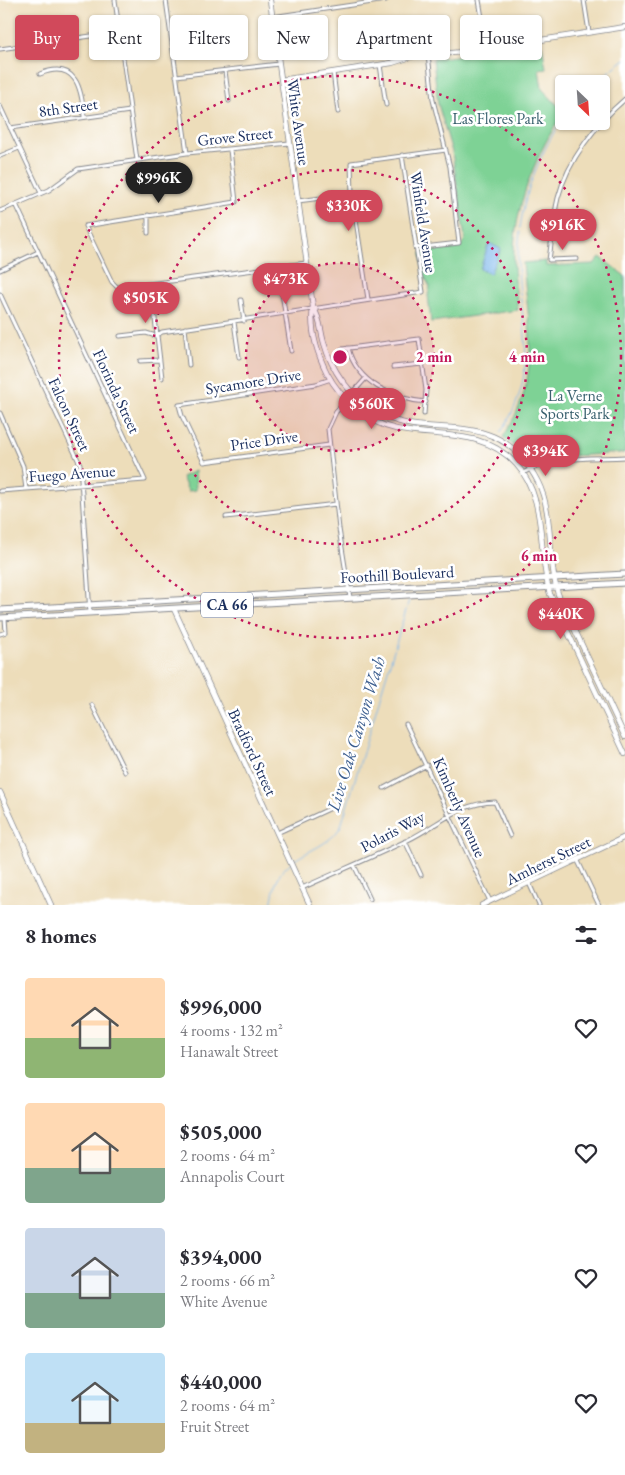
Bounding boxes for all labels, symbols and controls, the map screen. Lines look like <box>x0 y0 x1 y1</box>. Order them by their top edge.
chip: Buy <box>15 15 79 60</box>
chip: Rent <box>89 15 160 60</box>
chip: Filters <box>170 15 248 60</box>
chip: New <box>258 15 328 60</box>
chip: Apartment <box>338 15 450 60</box>
chip: House <box>460 15 542 60</box>
north arrow <box>555 75 610 130</box>
map controls <box>555 75 610 130</box>
street label: White Avenue <box>282 77 315 167</box>
street label: 8th Street <box>37 93 99 122</box>
park label: Las Flores Park <box>452 108 544 129</box>
street label: Grove Street <box>196 122 274 151</box>
pin: $996K <box>124 162 194 204</box>
text: $996K <box>137 167 181 188</box>
street label: Winfield Avenue <box>405 170 442 274</box>
pin: $330K <box>314 190 384 232</box>
text: $330K <box>327 195 371 216</box>
pin: $916K <box>528 208 598 251</box>
text: $916K <box>541 214 585 235</box>
pin: $473K <box>251 262 321 305</box>
text: $473K <box>264 268 308 289</box>
pin: $505K <box>111 282 181 324</box>
text: $505K <box>124 287 168 308</box>
street label: Florinda Street <box>88 346 145 437</box>
text: 2 min <box>416 347 453 366</box>
text: 4 min <box>509 347 546 366</box>
centre of rings <box>331 348 349 366</box>
street label: Sycamore Drive <box>204 364 302 399</box>
street label: Falcon Street <box>43 374 96 454</box>
park label: La Verne Sports Park <box>540 385 610 424</box>
pin: $560K <box>337 388 407 430</box>
text: $560K <box>350 393 394 414</box>
street label: Price Drive <box>229 425 299 456</box>
pin: $394K <box>511 434 581 477</box>
text: $394K <box>524 440 568 461</box>
street label: Fuego Avenue <box>28 460 116 487</box>
text: 6 min <box>521 546 558 565</box>
street label: Foothill Boulevard <box>340 561 455 588</box>
road number: CA 66 <box>201 592 253 618</box>
pin: $440K <box>526 598 596 640</box>
text: $440K <box>539 603 583 624</box>
water label: Live Oak Canyon Wash <box>321 653 391 815</box>
street label: Bradford Street <box>223 705 282 799</box>
street label: Kimberly Avenue <box>428 754 491 860</box>
street label: Polaris Way <box>356 805 429 857</box>
street label: Amherst Street <box>501 831 594 890</box>
icon: filters <box>572 921 600 949</box>
text: 8 homes <box>25 922 97 949</box>
text: $996,000 <box>180 993 262 1020</box>
icon: home <box>65 998 125 1058</box>
icon: heart <box>572 1014 600 1042</box>
text: 4 rooms · 132 m² <box>180 1020 283 1041</box>
text: Hanawalt Street <box>180 1041 278 1062</box>
text: $505,000 <box>180 1118 262 1145</box>
icon: home <box>65 1123 125 1183</box>
icon: heart <box>572 1139 600 1167</box>
text: 2 rooms · 64 m² <box>180 1145 275 1166</box>
text: Annapolis Court <box>180 1166 285 1187</box>
text: $394,000 <box>180 1243 262 1270</box>
icon: home <box>65 1248 125 1308</box>
icon: heart <box>572 1264 600 1292</box>
text: 2 rooms · 66 m² <box>180 1270 275 1291</box>
text: White Avenue <box>180 1291 267 1312</box>
text: $440,000 <box>180 1368 262 1395</box>
icon: home <box>65 1373 125 1433</box>
icon: heart <box>572 1389 600 1417</box>
text: 2 rooms · 64 m² <box>180 1395 275 1416</box>
text: Fruit Street <box>180 1416 249 1437</box>

